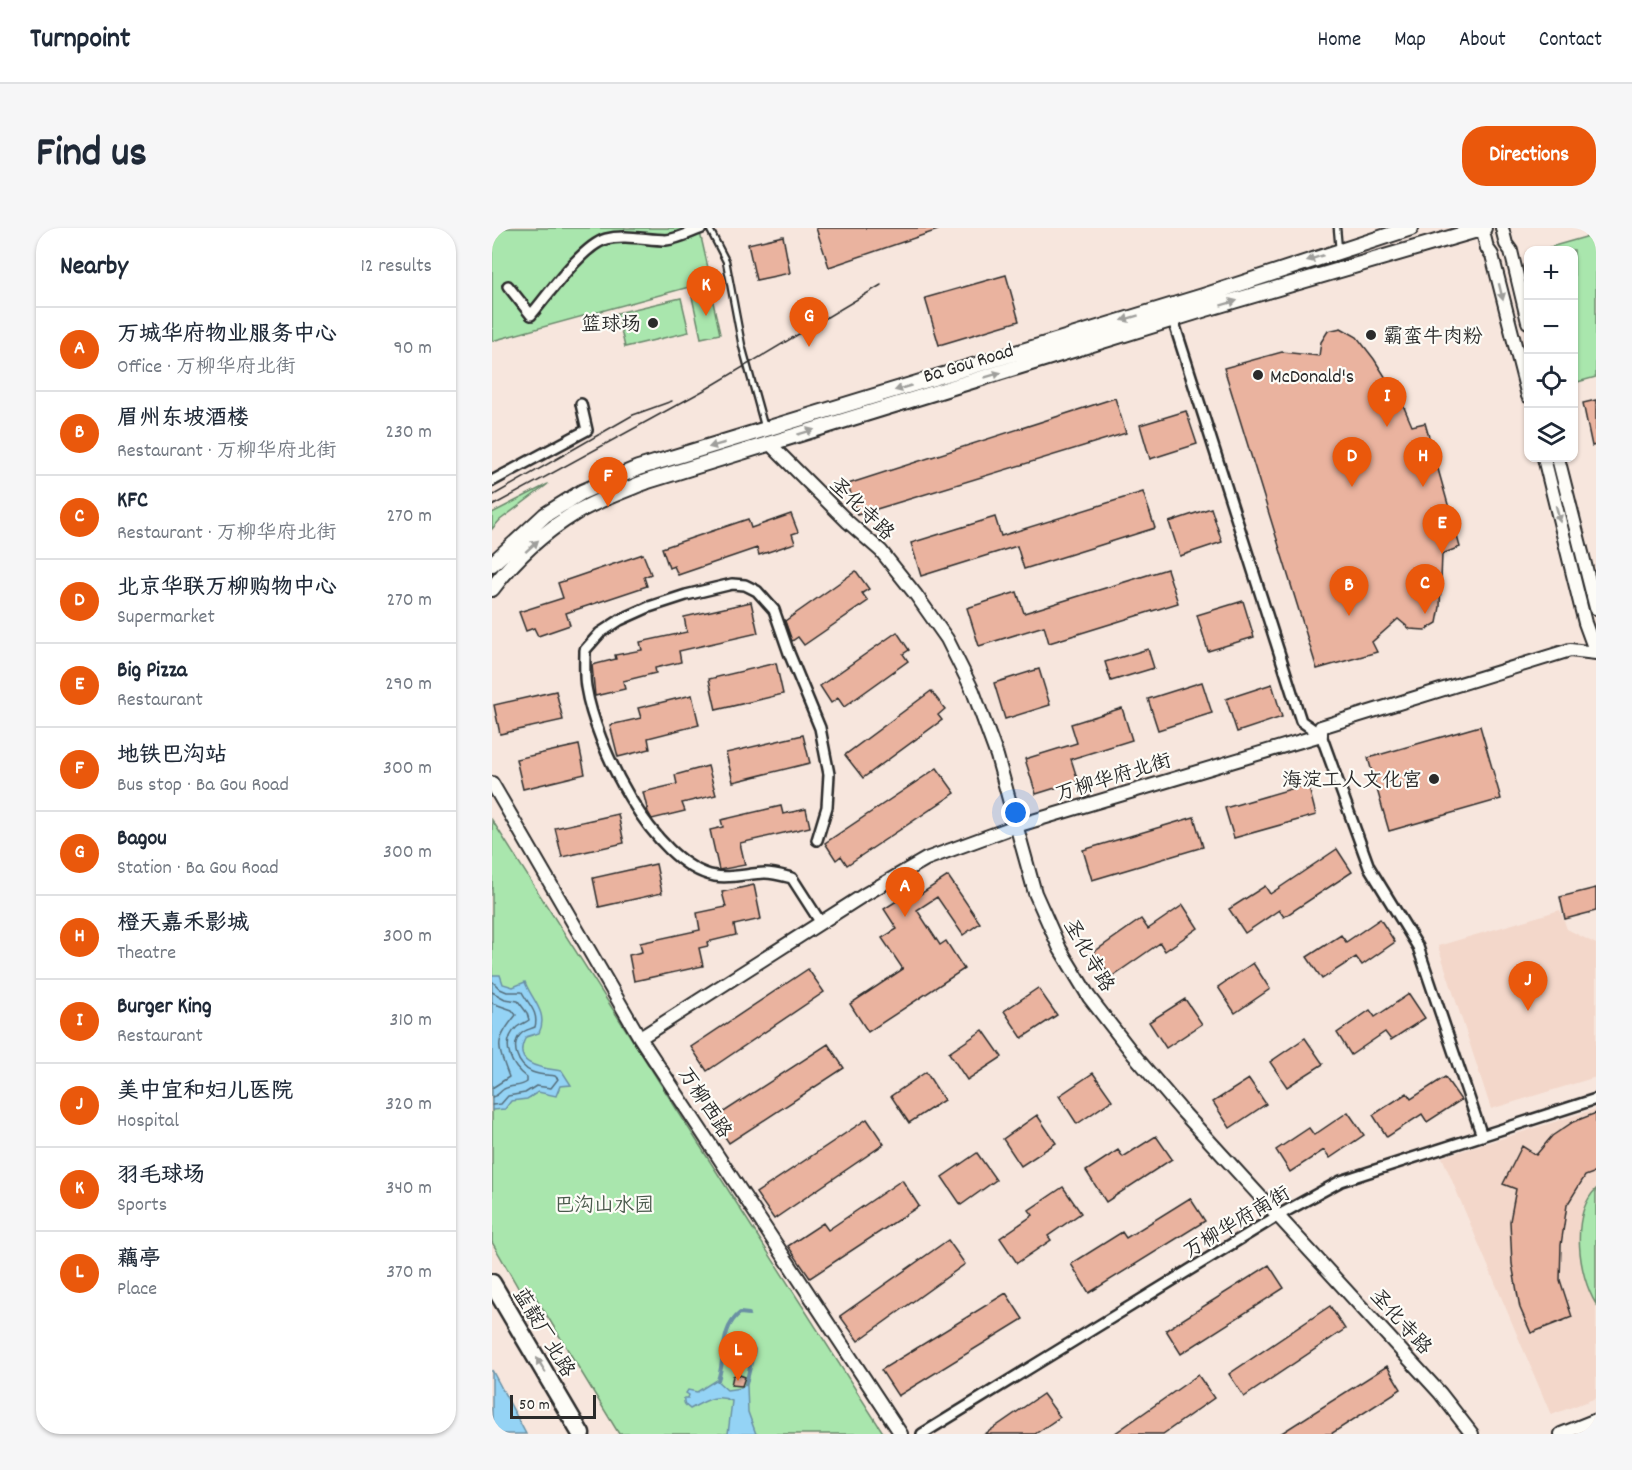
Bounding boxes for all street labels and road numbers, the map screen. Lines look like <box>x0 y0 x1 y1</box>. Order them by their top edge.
street label: Ba Gou Road <box>920 338 1017 392</box>
street label: 圣化寺路 <box>822 472 900 549</box>
street label: 万柳华府北街 <box>1052 748 1175 810</box>
street label: 圣化寺路 <box>1055 915 1120 999</box>
street label: 万柳西路 <box>670 1062 738 1146</box>
street label: 万柳华府南街 <box>1179 1181 1296 1266</box>
street label: 蓝靛厂北路 <box>505 1283 581 1384</box>
street label: 圣化寺路 <box>1363 1284 1438 1363</box>

